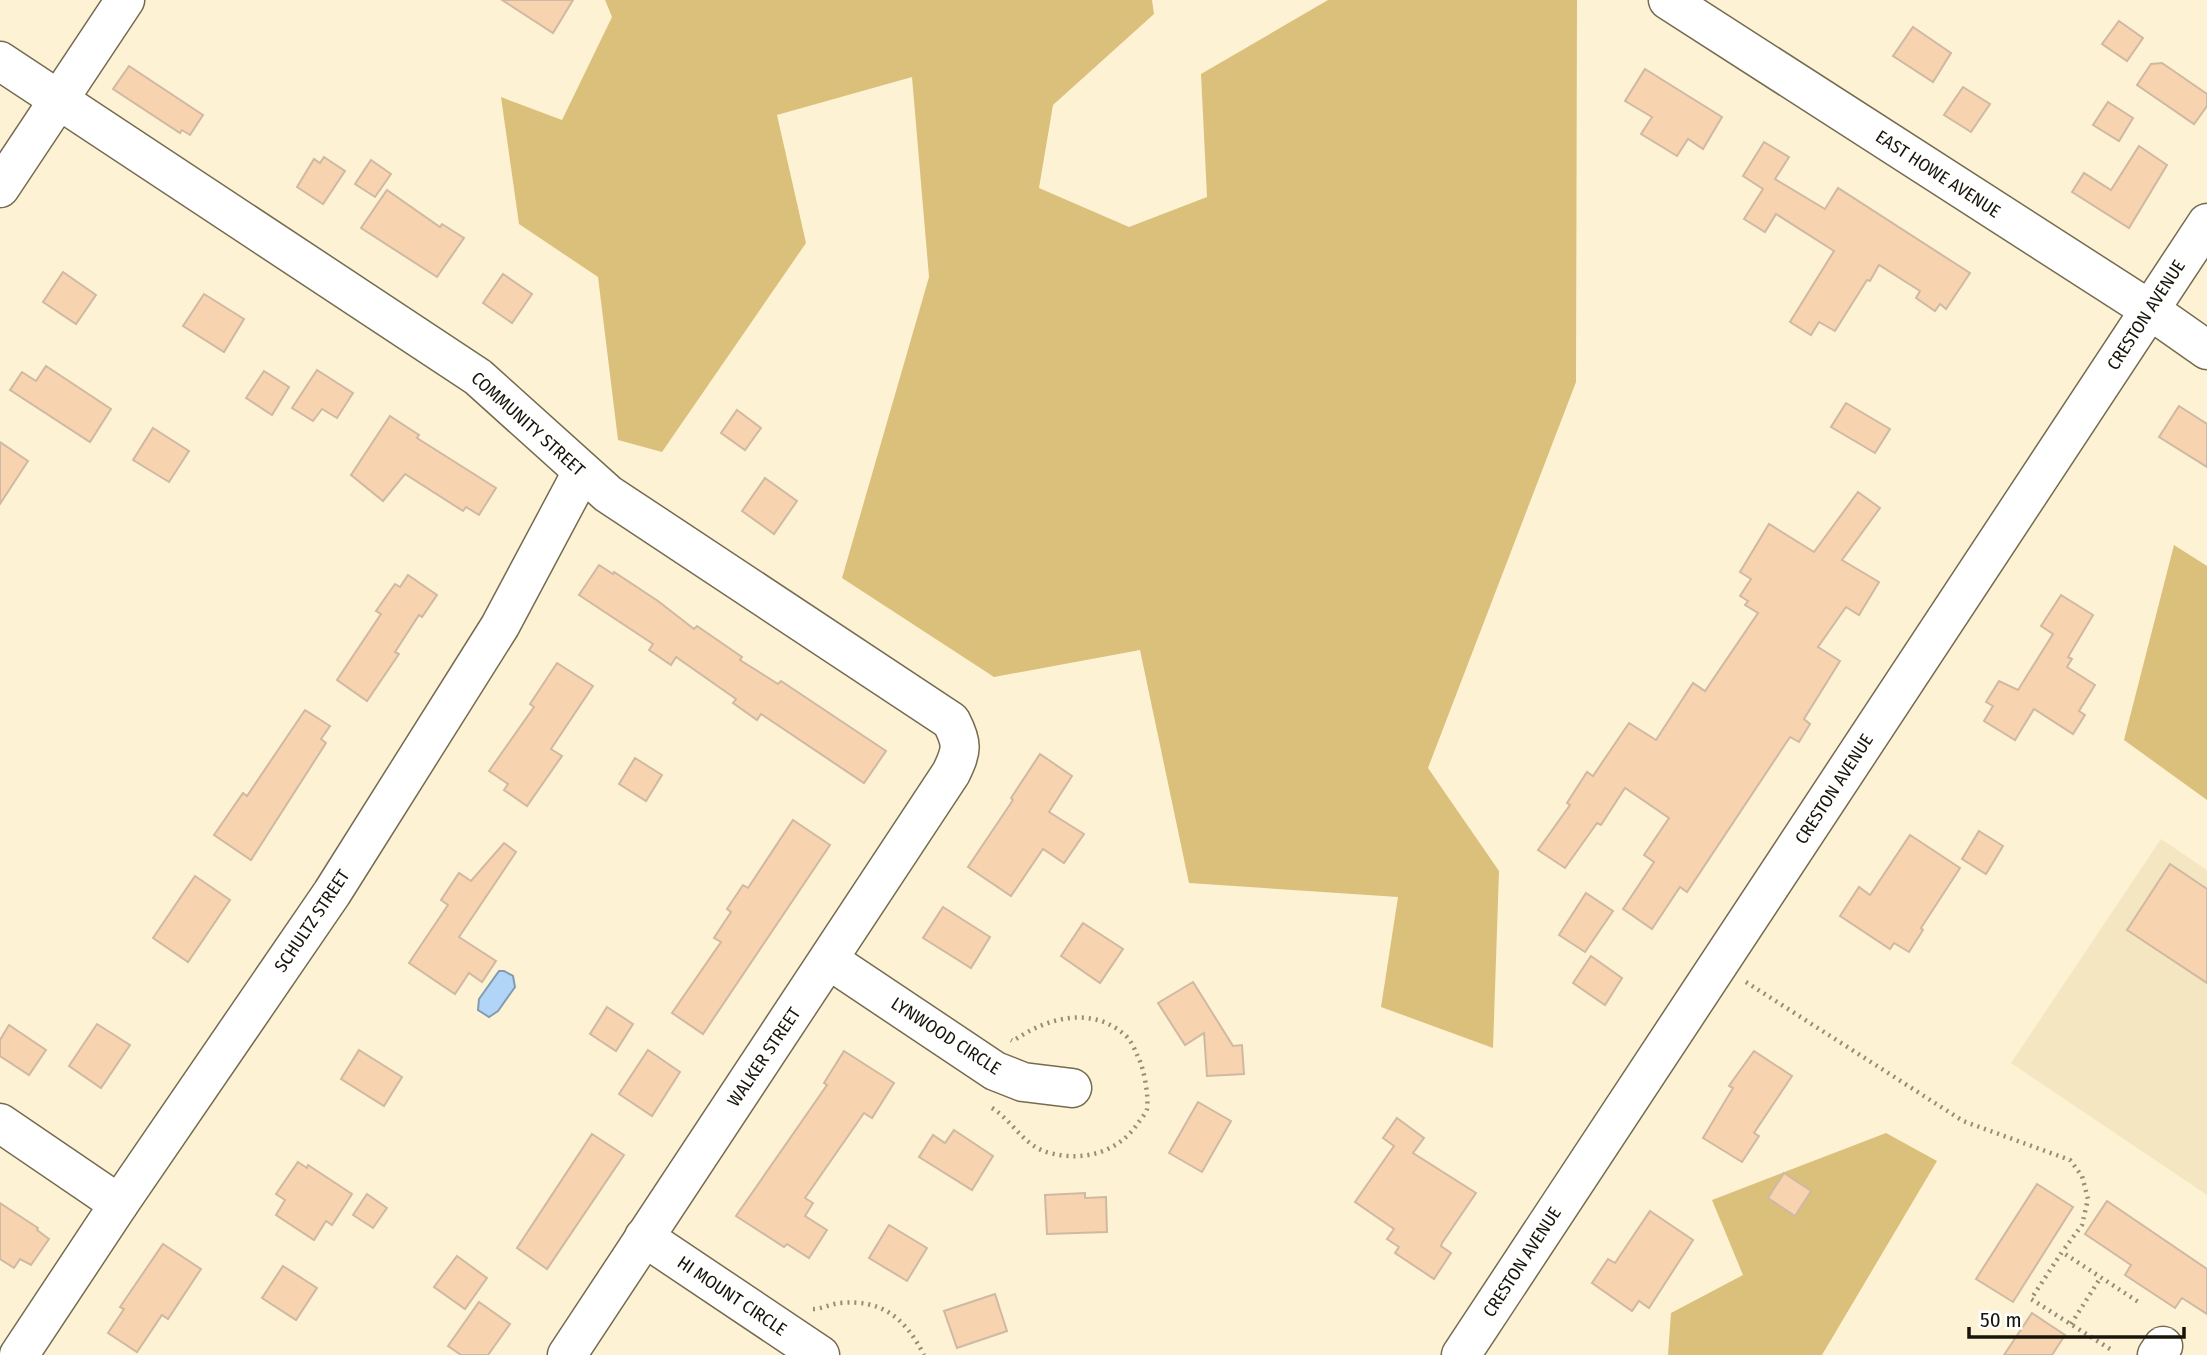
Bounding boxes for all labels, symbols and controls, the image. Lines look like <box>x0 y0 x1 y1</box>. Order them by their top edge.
street label: EAST HOWE AVENUE <box>1872 126 2004 222</box>
street label: CRESTON AVENUE <box>2102 256 2190 374</box>
street label: COMMUNITY STREET <box>467 367 590 481</box>
street label: CRESTON AVENUE <box>1790 730 1878 848</box>
street label: SCHULTZ STREET <box>270 865 355 976</box>
street label: LYNWOOD CIRCLE <box>887 992 1005 1080</box>
street label: WALKER STREET <box>723 1003 806 1111</box>
street label: CRESTON AVENUE <box>1478 1203 1566 1321</box>
street label: HI MOUNT CIRCLE <box>673 1251 791 1341</box>
scale bar <box>1969 1296 2184 1340</box>
text: 50 m <box>1980 1307 2022 1333</box>

